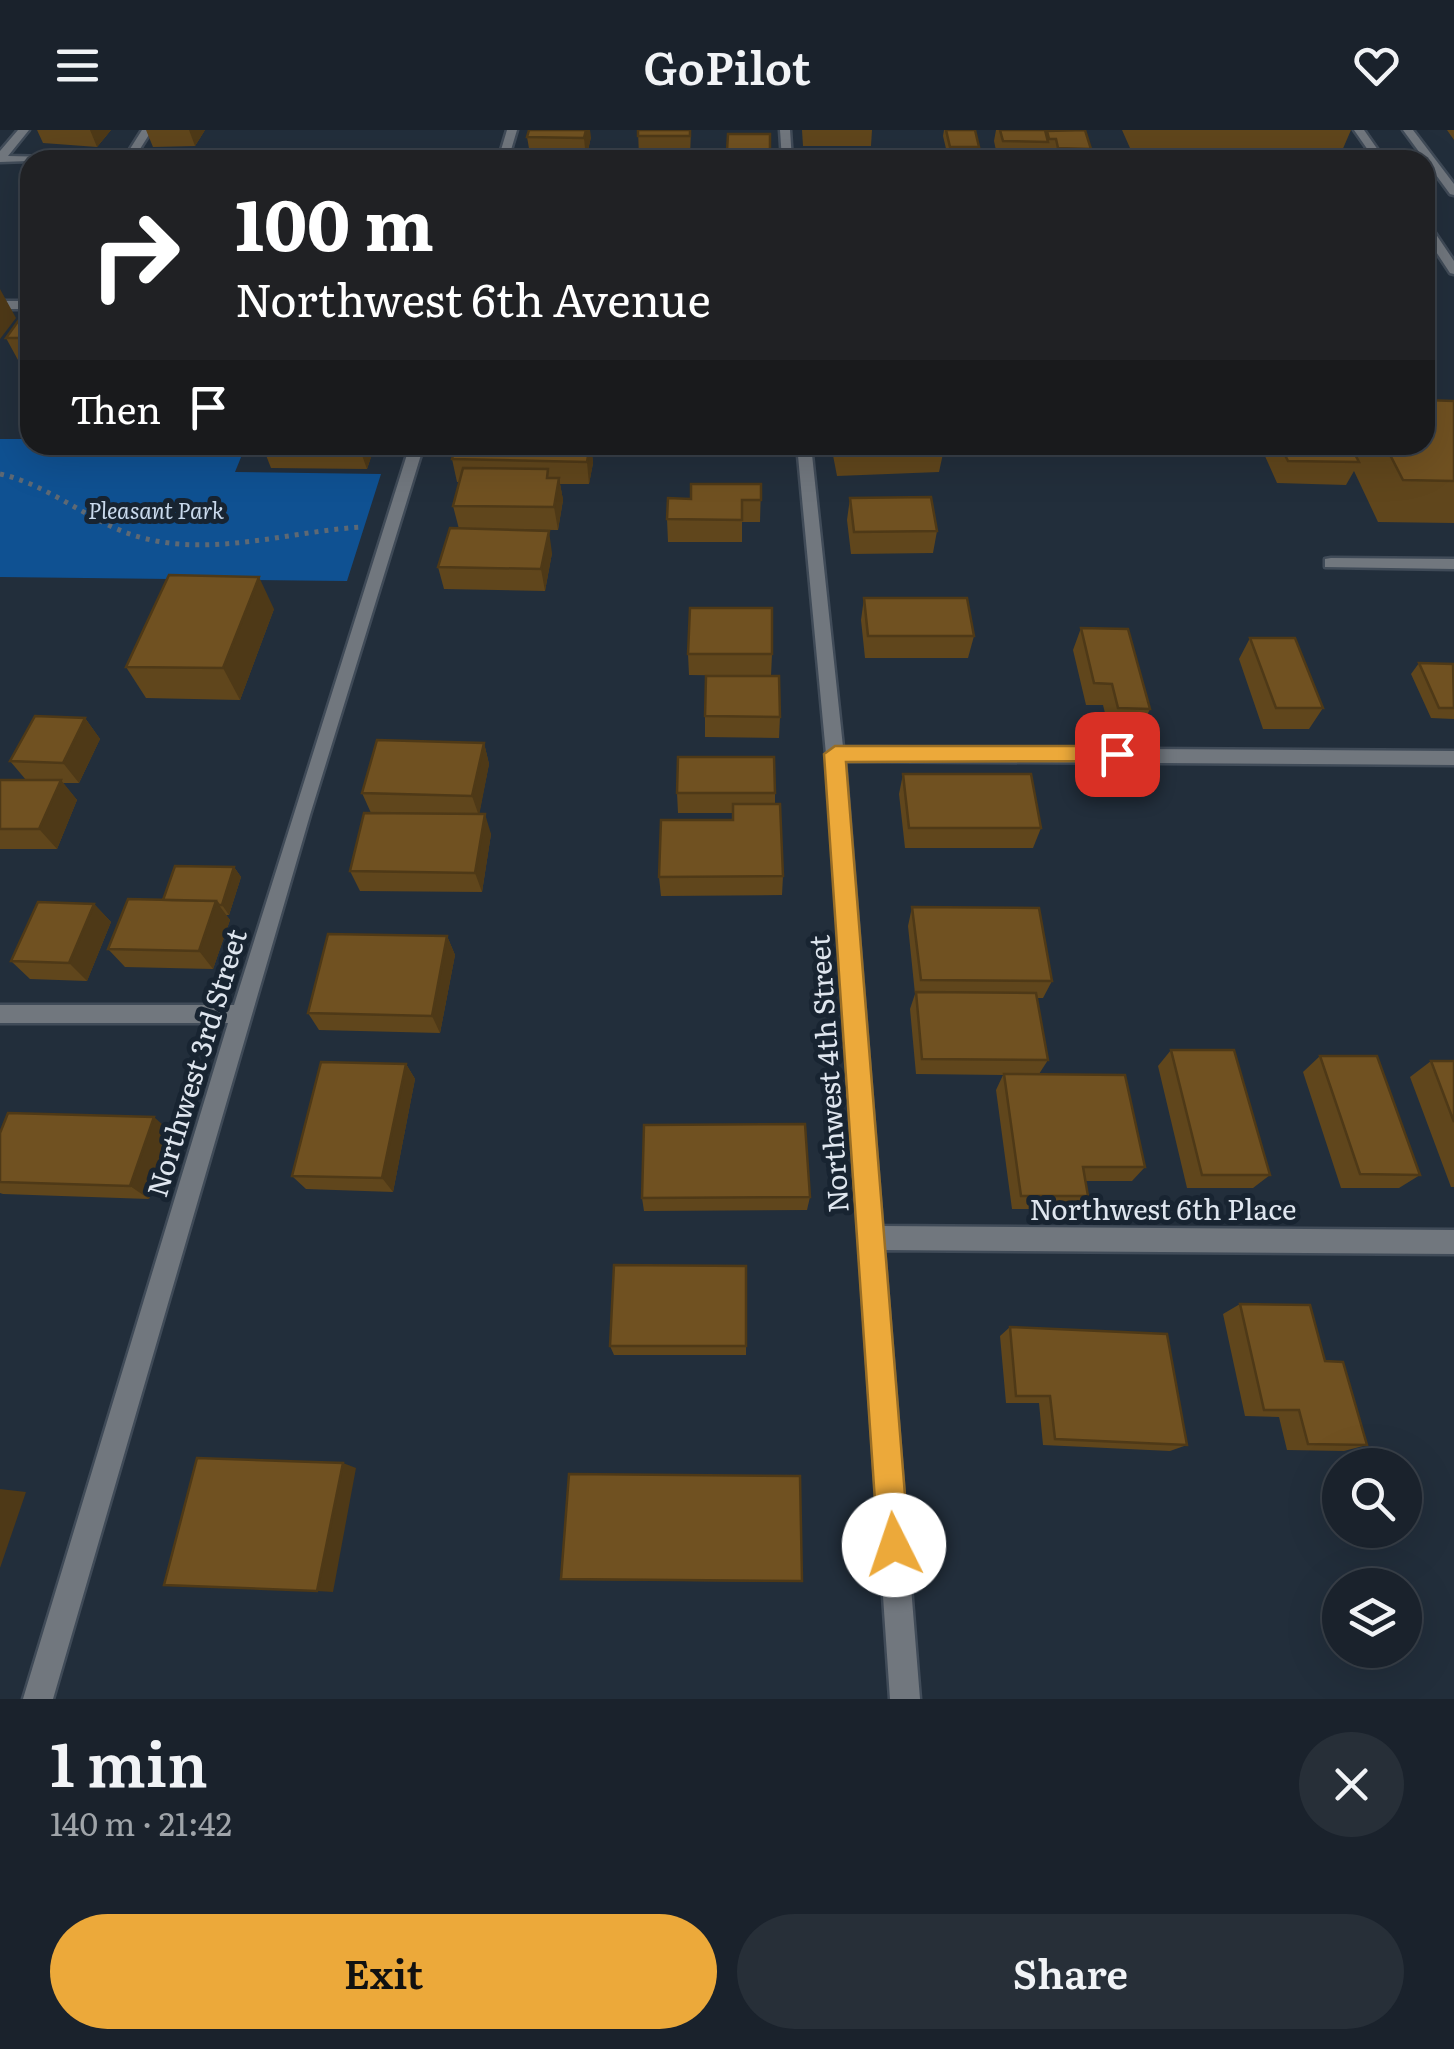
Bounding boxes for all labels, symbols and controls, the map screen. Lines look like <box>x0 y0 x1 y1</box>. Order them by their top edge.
text: GoPilot <box>643 32 811 99</box>
icon: menu <box>50 38 105 93</box>
icon: heart <box>1349 38 1404 93</box>
text: 100 m <box>235 169 434 273</box>
icon: right <box>70 190 200 320</box>
text: Northwest 6th Avenue <box>235 264 711 331</box>
text: Then <box>70 379 161 436</box>
icon: arrive <box>181 380 236 435</box>
park label: Pleasant Park <box>88 493 224 526</box>
pin <box>1075 712 1160 797</box>
icon: arrive <box>1090 727 1145 782</box>
street label: Northwest 3rd Street <box>134 923 256 1202</box>
street label: Northwest 4th Street <box>796 933 858 1214</box>
street label: Northwest 6th Place <box>1029 1187 1297 1229</box>
map controls <box>1322 1448 1422 1668</box>
button: search <box>1322 1448 1422 1548</box>
position arrow <box>842 1493 946 1597</box>
button: layers <box>1322 1568 1422 1668</box>
text: 1 min <box>50 1716 208 1805</box>
button: close <box>1299 1732 1404 1837</box>
text: 140 m · 21:42 <box>50 1798 232 1846</box>
button: Exit <box>50 1914 717 2029</box>
button: Share <box>737 1914 1404 2029</box>

